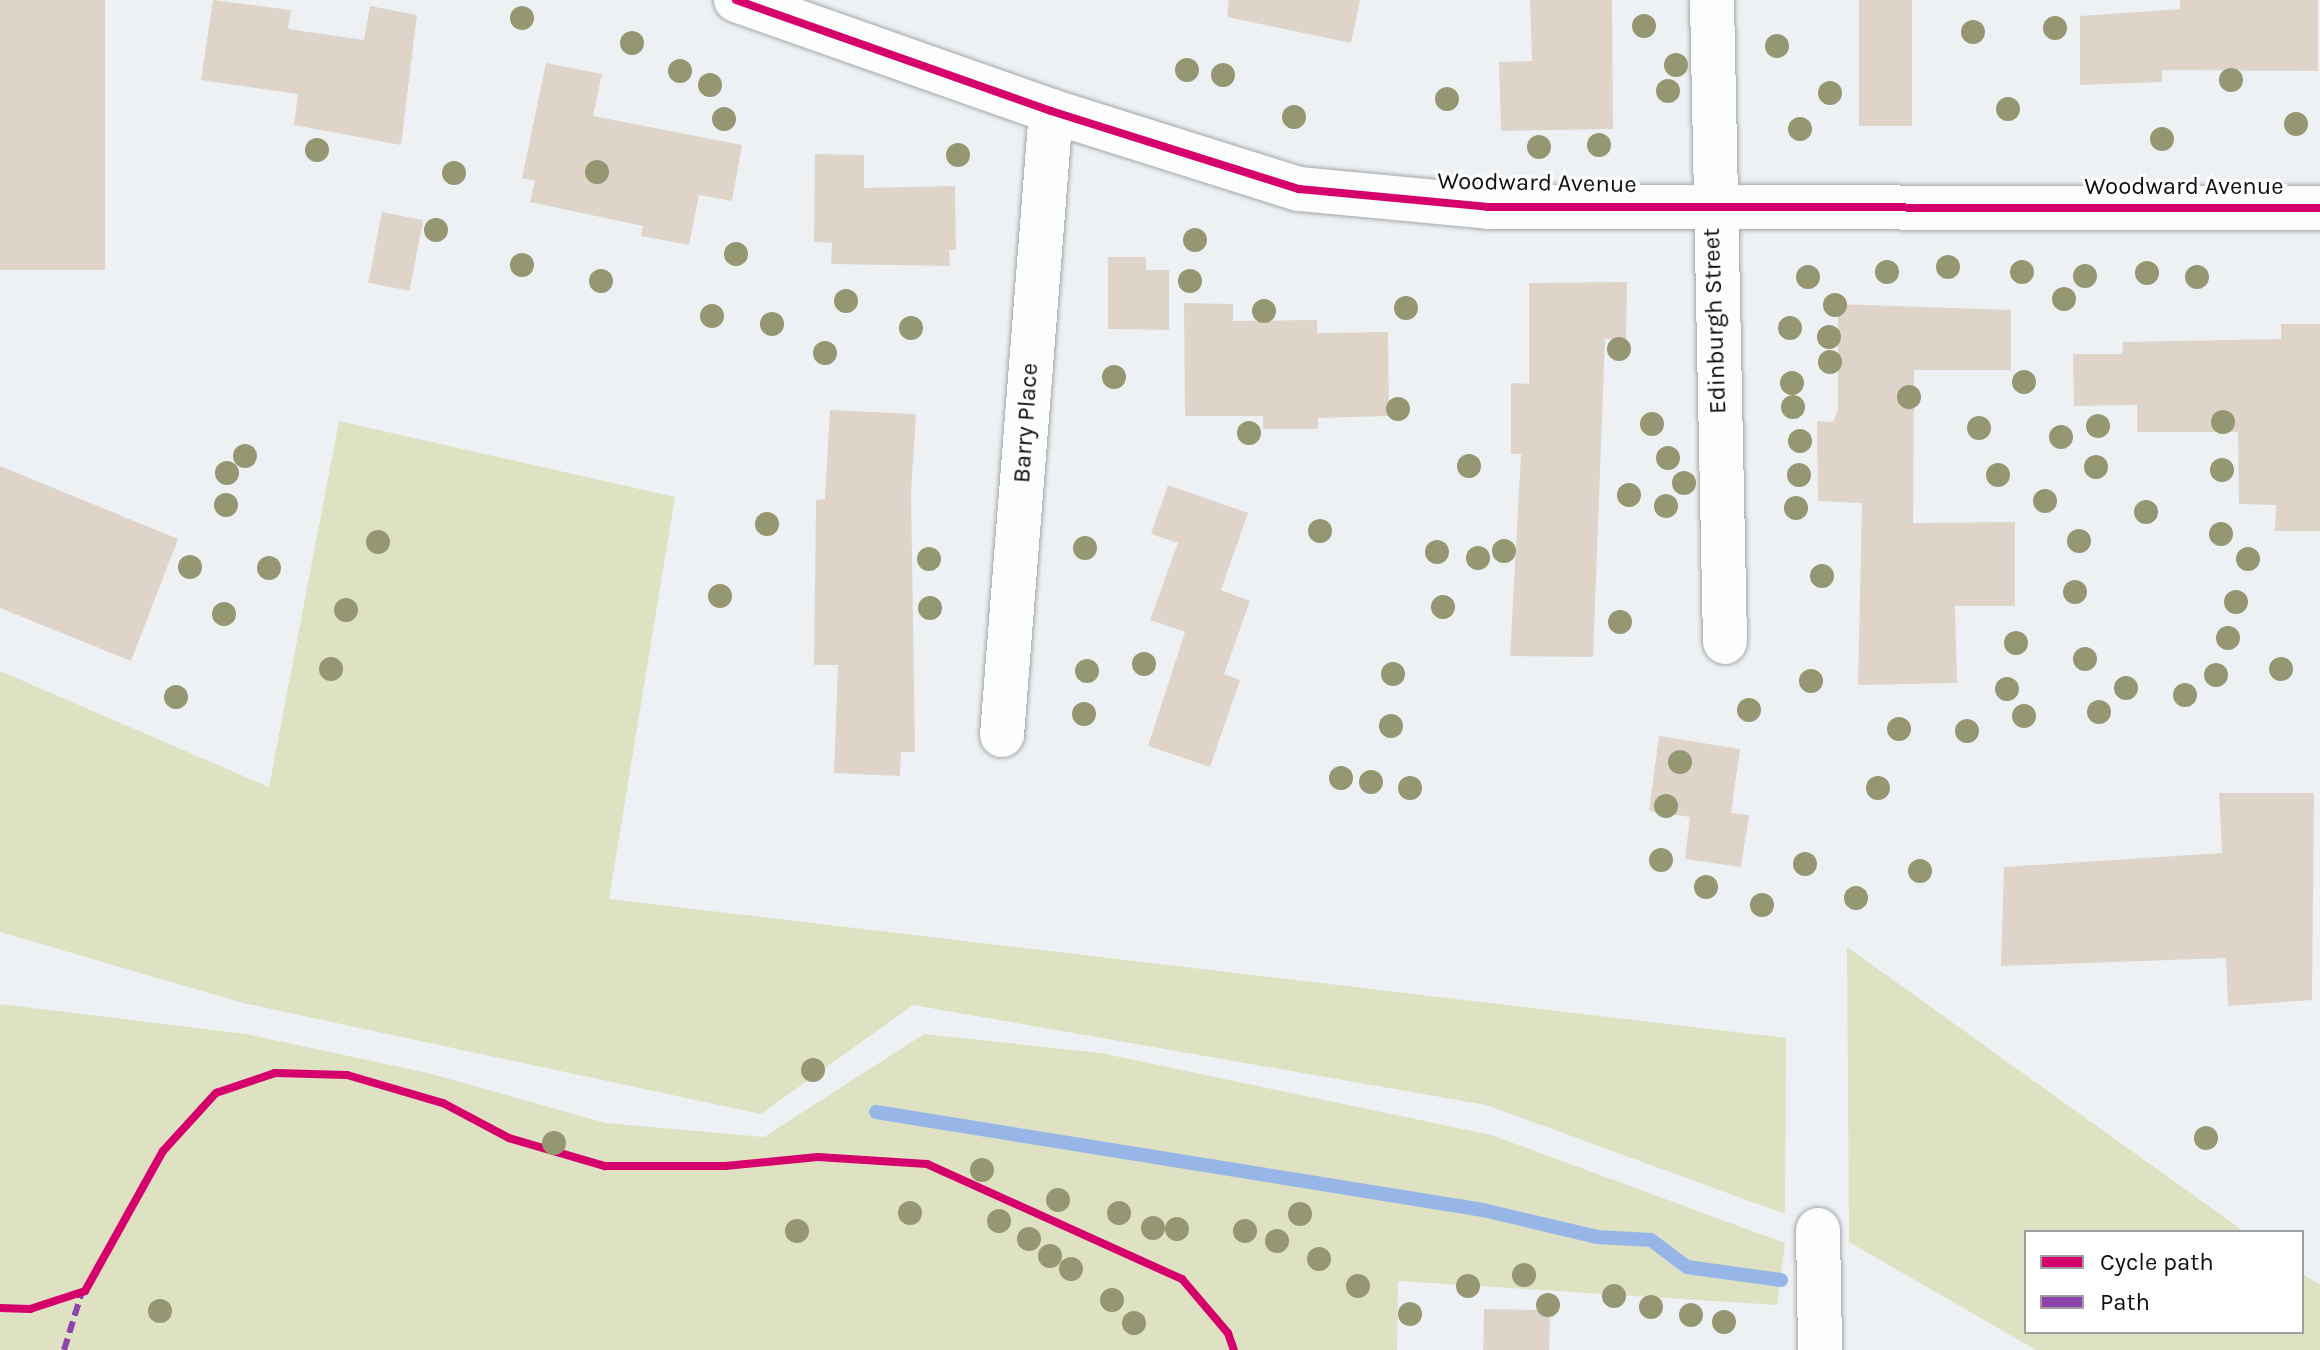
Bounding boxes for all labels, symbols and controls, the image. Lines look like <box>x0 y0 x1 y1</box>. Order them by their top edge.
street label: Woodward Avenue <box>1437 167 1637 199</box>
street label: Woodward Avenue <box>2084 173 2284 201</box>
street label: Edinburgh Street <box>1697 228 1733 414</box>
street label: Barry Place <box>1007 362 1045 484</box>
legend <box>2024 1230 2304 1334</box>
text: Cycle path <box>2100 1248 2214 1276</box>
text: Path <box>2100 1288 2150 1316</box>

